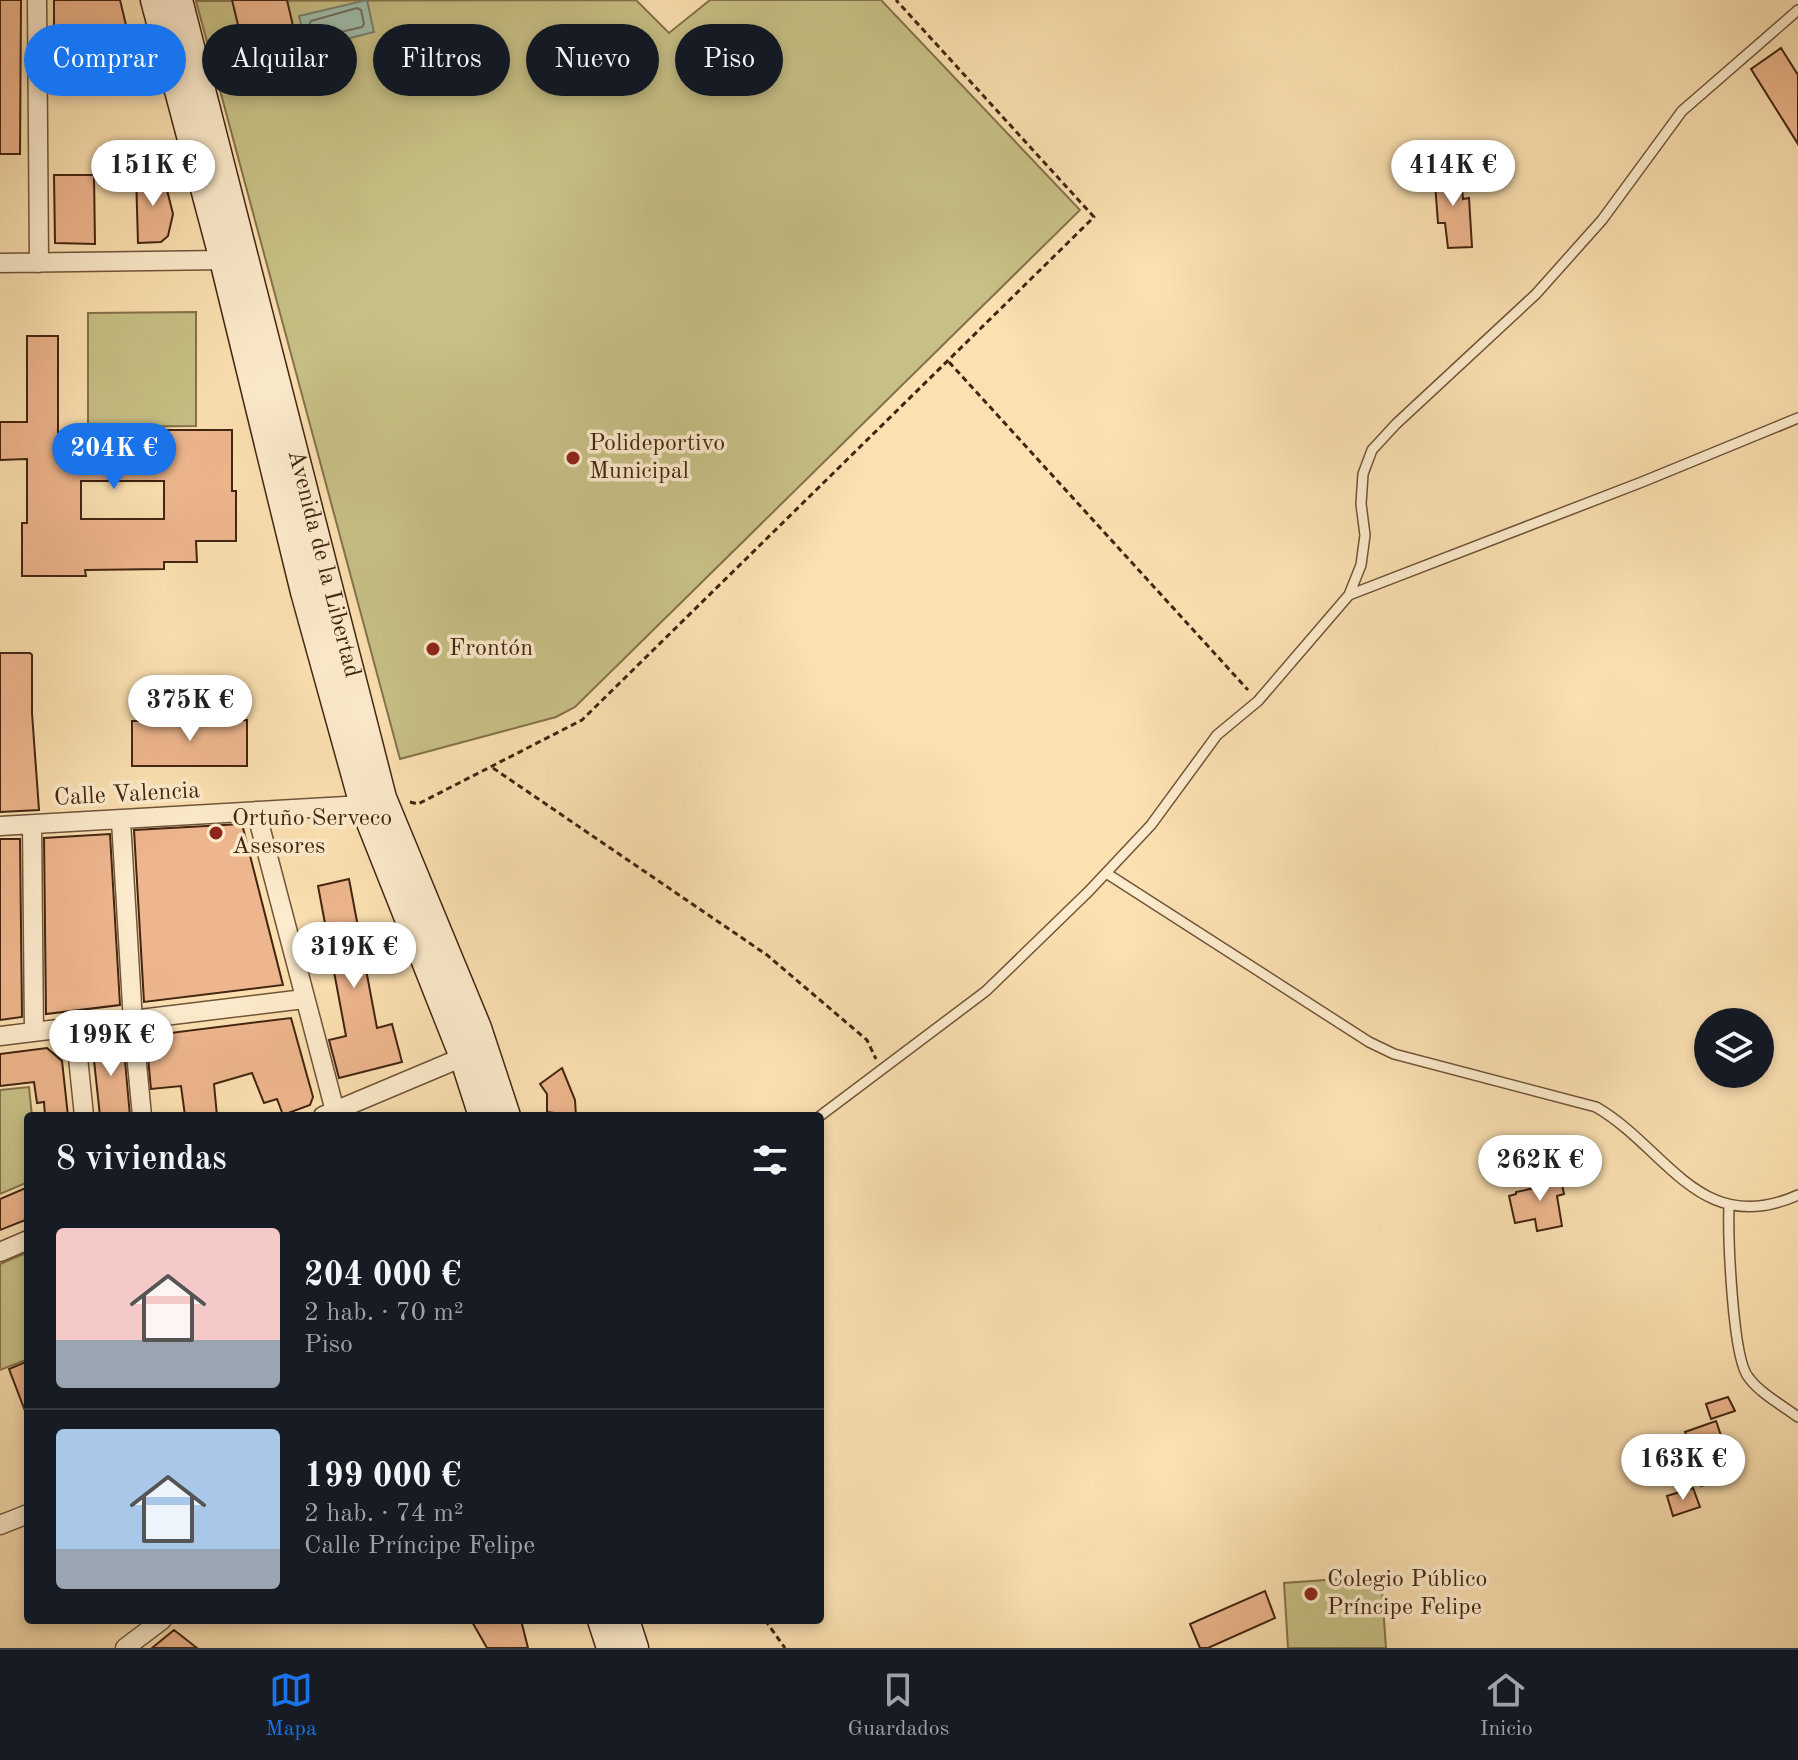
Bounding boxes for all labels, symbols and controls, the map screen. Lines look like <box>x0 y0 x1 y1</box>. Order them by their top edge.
chip: Comprar <box>24 24 186 96</box>
chip: Alquilar <box>202 24 357 96</box>
chip: Filtros <box>373 24 510 96</box>
chip: Nuevo <box>526 24 659 96</box>
chip: Piso <box>675 24 783 96</box>
pin: 151K € <box>88 140 218 208</box>
pin: 414K € <box>1388 140 1518 208</box>
text: 151K € <box>109 153 197 179</box>
text: 414K € <box>1409 153 1497 179</box>
pin: 204K € <box>49 423 179 491</box>
place label: Polideportivo Municipal <box>589 432 725 484</box>
text: 204K € <box>70 436 158 462</box>
street label: Avenida de la Libertad <box>283 448 364 680</box>
marker: Polideportivo Municipal <box>564 449 582 467</box>
place label: Frontón <box>449 637 533 661</box>
marker: Frontón <box>424 640 442 658</box>
pin: 375K € <box>125 675 255 743</box>
text: 375K € <box>146 688 234 714</box>
street label: Calle Valencia <box>53 779 201 811</box>
place label: Ortuño Serveco Asesores <box>232 807 392 859</box>
marker: Ortuño Serveco Asesores <box>207 824 225 842</box>
pin: 319K € <box>289 922 419 990</box>
text: 319K € <box>310 935 398 961</box>
map controls <box>1694 1008 1774 1088</box>
button: layers <box>1694 1008 1774 1088</box>
pin: 199K € <box>46 1010 176 1078</box>
text: 199K € <box>67 1023 155 1049</box>
pin: 262K € <box>1475 1135 1605 1203</box>
icon: filters <box>748 1138 792 1182</box>
text: 8 viviendas <box>56 1143 227 1177</box>
text: 262K € <box>1496 1148 1584 1174</box>
text: 204 000 € <box>304 1259 461 1293</box>
icon: home <box>120 1260 216 1356</box>
text: 2 hab. · 70 m² <box>304 1300 464 1326</box>
text: Piso <box>304 1332 353 1358</box>
pin: 163K € <box>1618 1434 1748 1502</box>
text: 163K € <box>1639 1447 1727 1473</box>
text: 199 000 € <box>304 1460 461 1494</box>
icon: home <box>120 1461 216 1557</box>
text: 2 hab. · 74 m² <box>304 1501 464 1527</box>
text: Calle Príncipe Felipe <box>304 1533 535 1559</box>
place label: Colegio Público Príncipe Felipe <box>1327 1568 1487 1620</box>
marker: Colegio Público Príncipe Felipe <box>1302 1585 1320 1603</box>
tab: Mapa <box>265 1668 317 1743</box>
tab: Guardados <box>847 1668 949 1743</box>
tab: Inicio <box>1480 1668 1533 1743</box>

